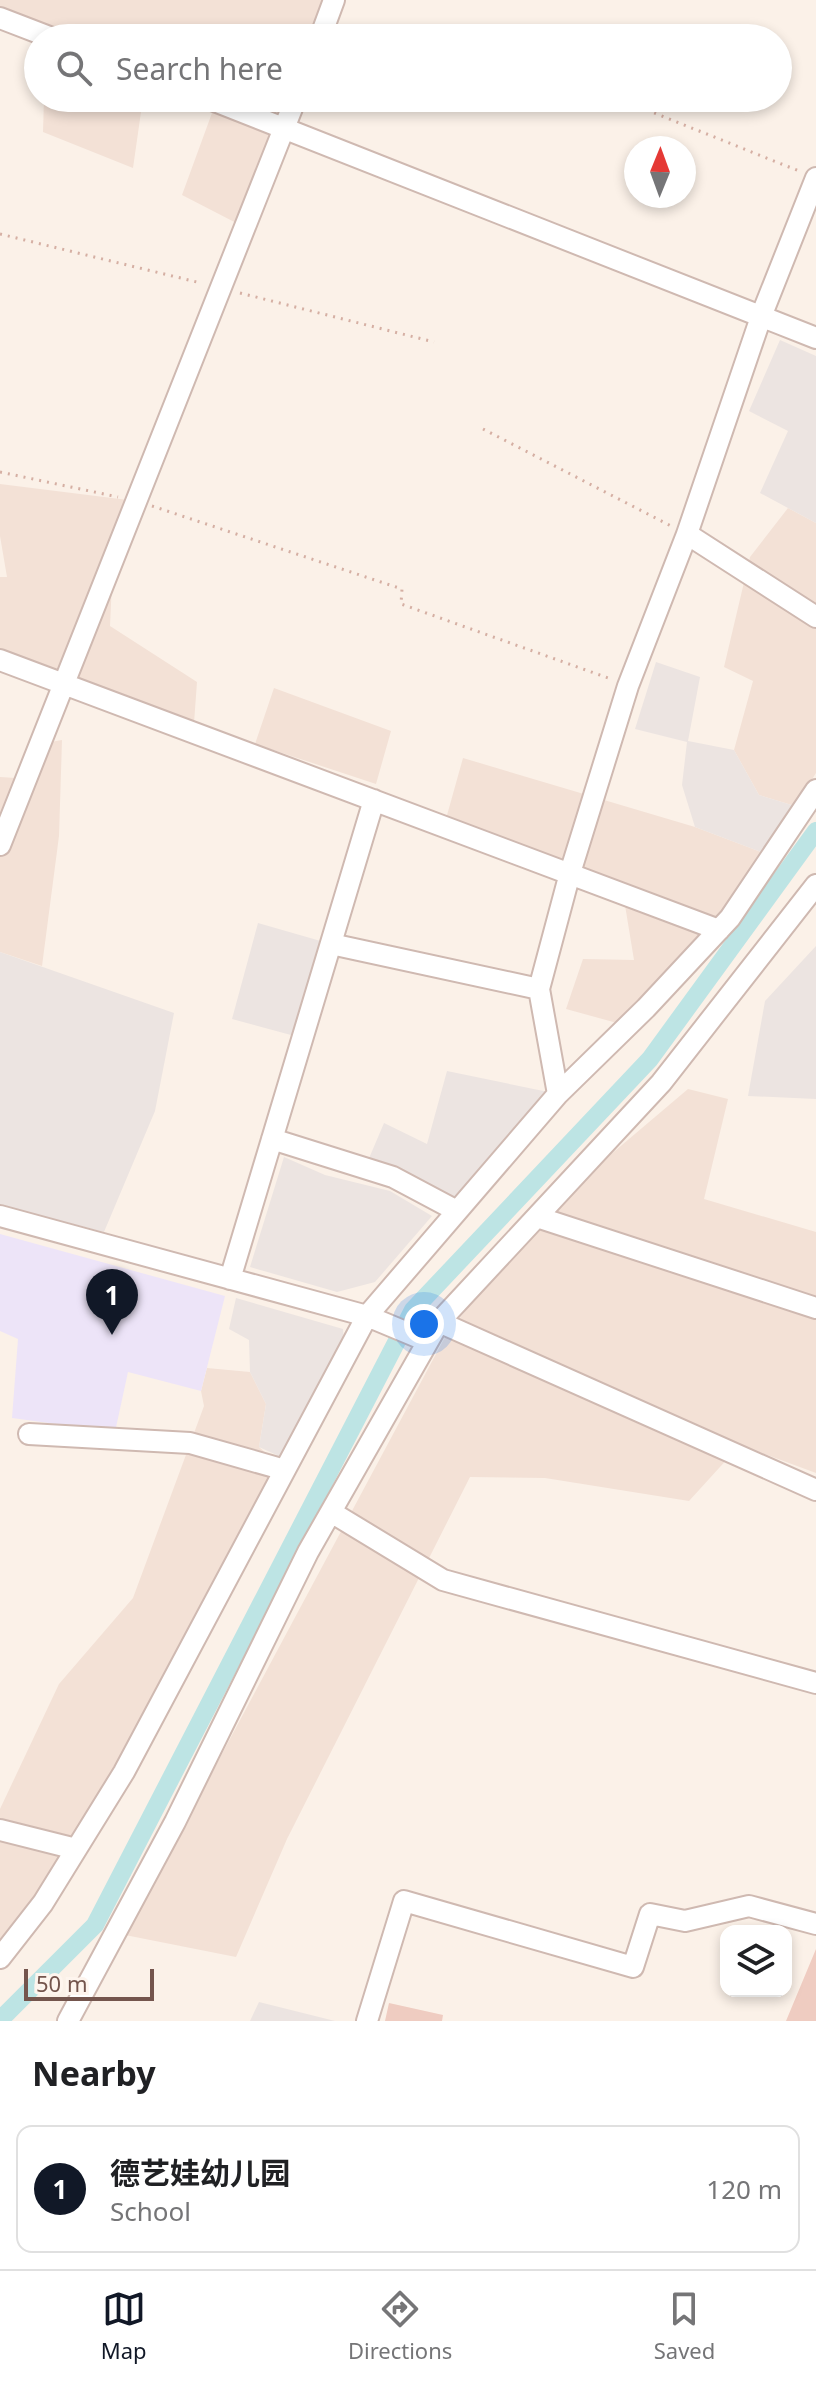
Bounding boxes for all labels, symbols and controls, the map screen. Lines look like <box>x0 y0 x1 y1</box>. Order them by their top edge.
search box <box>24 24 792 112</box>
icon: search <box>52 46 96 90</box>
text: Search here <box>116 48 283 89</box>
north arrow <box>624 136 696 208</box>
pin: 1 <box>86 1269 138 1335</box>
your location <box>404 1304 444 1344</box>
map controls <box>720 1925 792 1997</box>
button: layers <box>720 1925 792 1997</box>
scale bar <box>24 1965 154 2001</box>
text: 50 m <box>36 1968 87 1998</box>
text: Nearby <box>32 2050 156 2096</box>
text: 德艺娃幼儿园 <box>110 2152 290 2193</box>
text: 1 <box>53 2171 67 2207</box>
text: 120 m <box>706 2171 782 2207</box>
text: School <box>110 2193 191 2229</box>
tab: Map <box>101 2287 147 2365</box>
tab: Directions <box>348 2287 452 2365</box>
tab: Saved <box>654 2287 715 2365</box>

